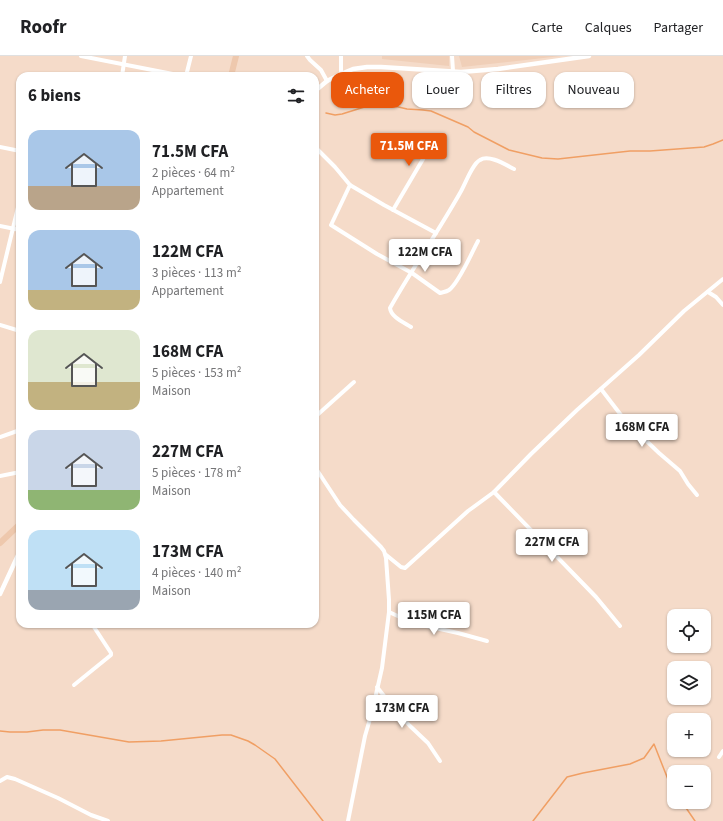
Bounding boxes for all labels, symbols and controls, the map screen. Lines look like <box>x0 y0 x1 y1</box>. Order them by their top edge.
text: Roofr <box>20 14 67 41</box>
text: Carte <box>531 18 563 38</box>
text: Calques <box>585 18 632 38</box>
text: Partager <box>654 18 703 38</box>
chip: Acheter <box>331 72 404 108</box>
chip: Louer <box>412 72 473 108</box>
chip: Filtres <box>481 72 546 108</box>
chip: Nouveau <box>554 72 634 108</box>
text: 6 biens <box>28 84 81 108</box>
icon: filters <box>285 85 307 107</box>
pin: 71.5M CFA <box>363 133 455 167</box>
text: 71.5M CFA <box>380 137 438 155</box>
text: 71.5M CFA <box>152 140 228 164</box>
icon: home <box>60 146 108 194</box>
text: 2 pièces · 64 m² <box>152 164 235 182</box>
text: Appartement <box>152 182 224 200</box>
pin: 122M CFA <box>384 239 466 273</box>
text: 122M CFA <box>152 240 223 264</box>
text: 122M CFA <box>398 243 452 261</box>
icon: home <box>60 246 108 294</box>
text: 3 pièces · 113 m² <box>152 264 241 282</box>
text: Appartement <box>152 282 224 300</box>
text: 168M CFA <box>152 340 223 364</box>
icon: home <box>60 346 108 394</box>
text: 5 pièces · 153 m² <box>152 364 241 382</box>
text: Maison <box>152 382 191 400</box>
pin: 168M CFA <box>601 414 683 448</box>
text: 168M CFA <box>615 418 669 436</box>
text: 227M CFA <box>152 440 223 464</box>
icon: home <box>60 446 108 494</box>
text: 5 pièces · 178 m² <box>152 464 241 482</box>
text: Maison <box>152 482 191 500</box>
pin: 227M CFA <box>511 529 593 563</box>
text: 227M CFA <box>525 533 579 551</box>
text: 173M CFA <box>152 540 223 564</box>
icon: home <box>60 546 108 594</box>
text: 4 pièces · 140 m² <box>152 564 241 582</box>
text: Maison <box>152 582 191 600</box>
pin: 115M CFA <box>393 602 475 636</box>
text: 115M CFA <box>407 606 461 624</box>
map controls <box>667 609 711 809</box>
button: locate <box>667 609 711 653</box>
button: layers <box>667 661 711 705</box>
pin: 173M CFA <box>361 695 443 729</box>
text: 173M CFA <box>375 699 429 717</box>
button: + <box>667 713 711 757</box>
button: − <box>667 765 711 809</box>

